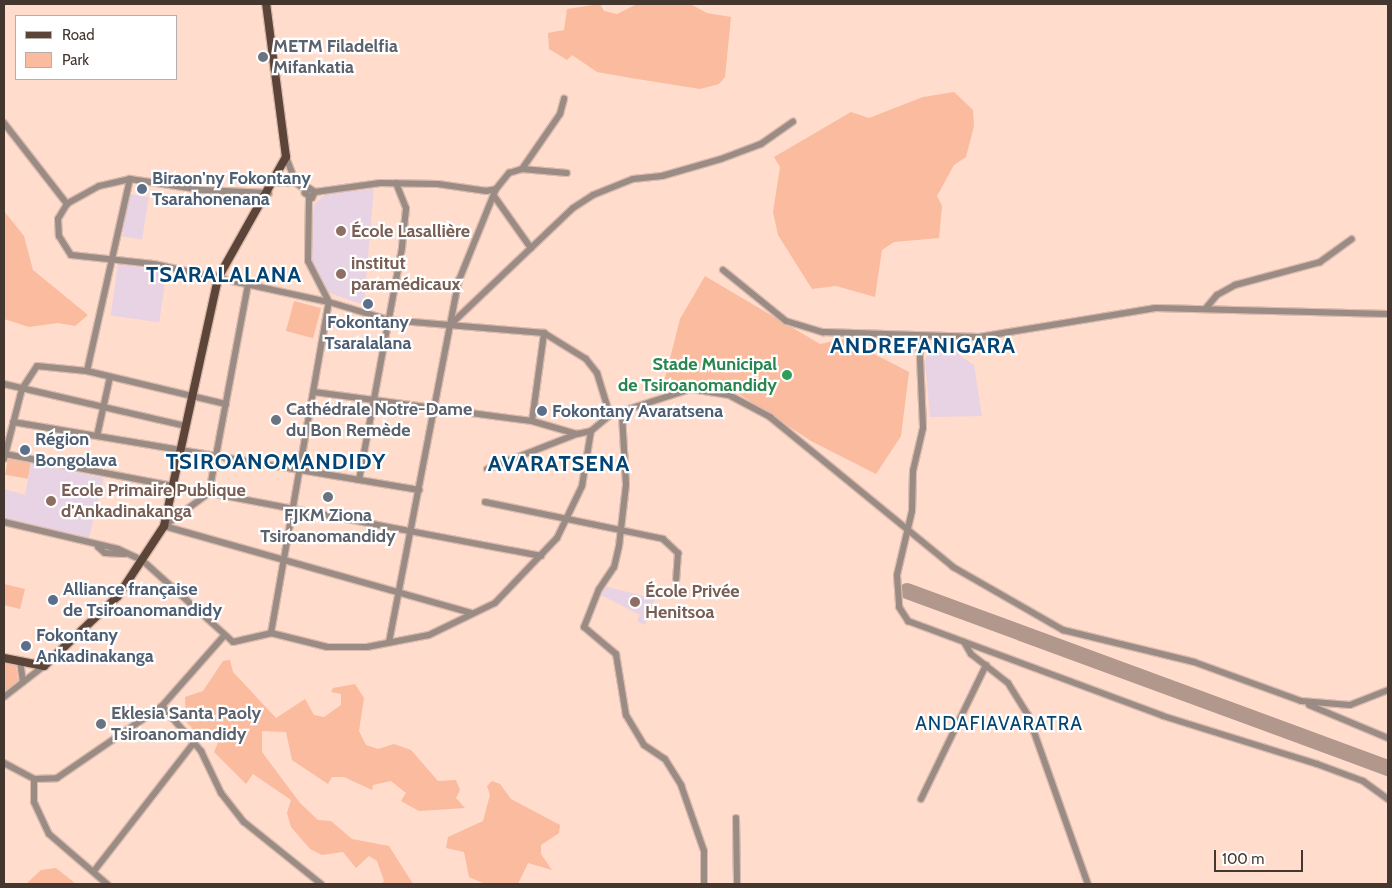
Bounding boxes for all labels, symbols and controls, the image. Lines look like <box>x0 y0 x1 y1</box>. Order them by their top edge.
legend <box>15 15 178 80</box>
text: Road <box>62 26 95 44</box>
place label: METM Filadelfia Mifankatia <box>273 36 398 78</box>
text: Park <box>62 51 89 69</box>
marker: METM Filadelfia Mifankatia <box>257 51 269 63</box>
place label: Biraon'ny Fokontany Tsarahonenana <box>152 168 311 210</box>
marker: Biraon'ny Fokontany Tsarahonenana <box>136 183 148 195</box>
place label: École Lasallière <box>351 220 470 242</box>
marker: École Lasallière <box>335 225 347 237</box>
place label: institut paramédicaux <box>351 253 460 296</box>
district label: TSARALALANA <box>145 262 303 288</box>
marker: institut paramédicaux <box>335 268 347 280</box>
marker: Fokontany Tsaralalana <box>362 298 374 310</box>
place label: Fokontany Tsaralalana <box>325 312 411 354</box>
district label: ANDREFANIGARA <box>828 333 1018 359</box>
place label: Stade Municipal de Tsiroanomandidy <box>618 354 777 396</box>
marker: Stade Municipal de Tsiroanomandidy <box>781 369 793 381</box>
place label: Cathédrale Notre-Dame du Bon Remède <box>286 399 472 442</box>
place label: Fokontany Avaratsena <box>552 400 723 422</box>
marker: Fokontany Avaratsena <box>536 405 548 417</box>
marker: Cathédrale Notre-Dame du Bon Remède <box>270 414 282 426</box>
place label: Région Bongolava <box>35 429 117 472</box>
marker: Région Bongolava <box>19 444 31 456</box>
district label: TSIROANOMANDIDY <box>164 449 388 475</box>
district label: AVARATSENA <box>487 451 631 477</box>
place label: Ecole Primaire Publique d'Ankadinakanga <box>61 480 246 522</box>
marker: FJKM Ziona Tsiroanomandidy <box>322 491 334 503</box>
marker: Ecole Primaire Publique d'Ankadinakanga <box>45 495 57 507</box>
place label: FJKM Ziona Tsiroanomandidy <box>260 505 396 548</box>
place label: Alliance française de Tsiroanomandidy <box>63 579 222 622</box>
place label: École Privée Henitsoa <box>645 581 740 624</box>
marker: Alliance française de Tsiroanomandidy <box>47 594 59 606</box>
marker: École Privée Henitsoa <box>629 596 641 608</box>
place label: Fokontany Ankadinakanga <box>36 625 154 668</box>
marker: Fokontany Ankadinakanga <box>20 640 32 652</box>
place label: Eklesia Santa Paoly Tsiroanomandidy <box>111 703 261 746</box>
district label: ANDAFIAVARATRA <box>913 713 1085 735</box>
marker: Eklesia Santa Paoly Tsiroanomandidy <box>95 718 107 730</box>
scale bar <box>1217 840 1306 872</box>
text: 100 m <box>1222 850 1264 868</box>

